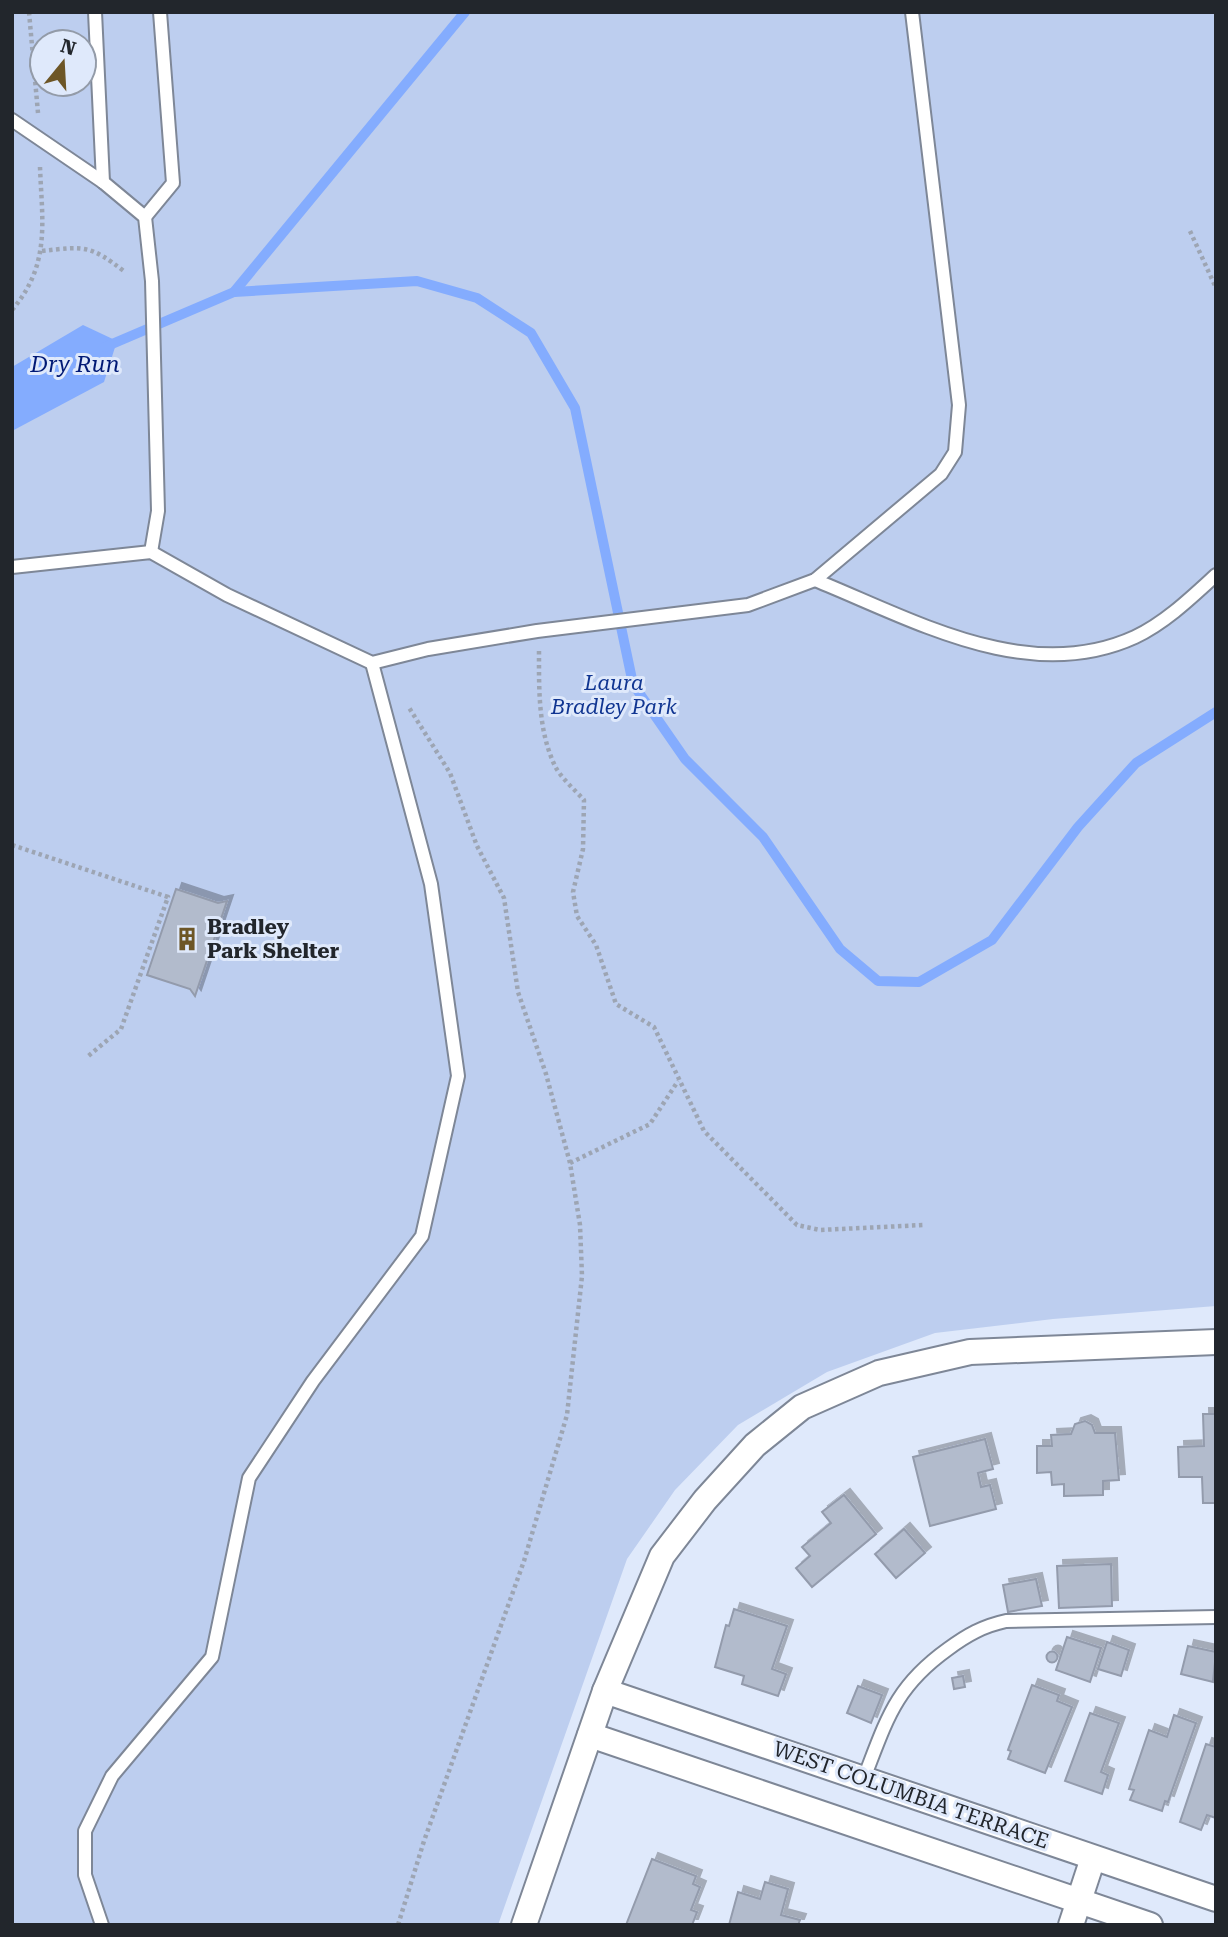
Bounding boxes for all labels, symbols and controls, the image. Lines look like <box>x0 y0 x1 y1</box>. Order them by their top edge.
north arrow <box>28 28 98 98</box>
text: N <box>58 34 79 61</box>
water label: Dry Run <box>29 351 120 378</box>
park label: Laura Bradley Park <box>550 671 678 719</box>
place label: Bradley Park Shelter <box>207 915 340 963</box>
building icon: Bradley Park Shelter <box>173 925 201 953</box>
street label: WEST COLUMBIA TERRACE <box>770 1736 1052 1854</box>

